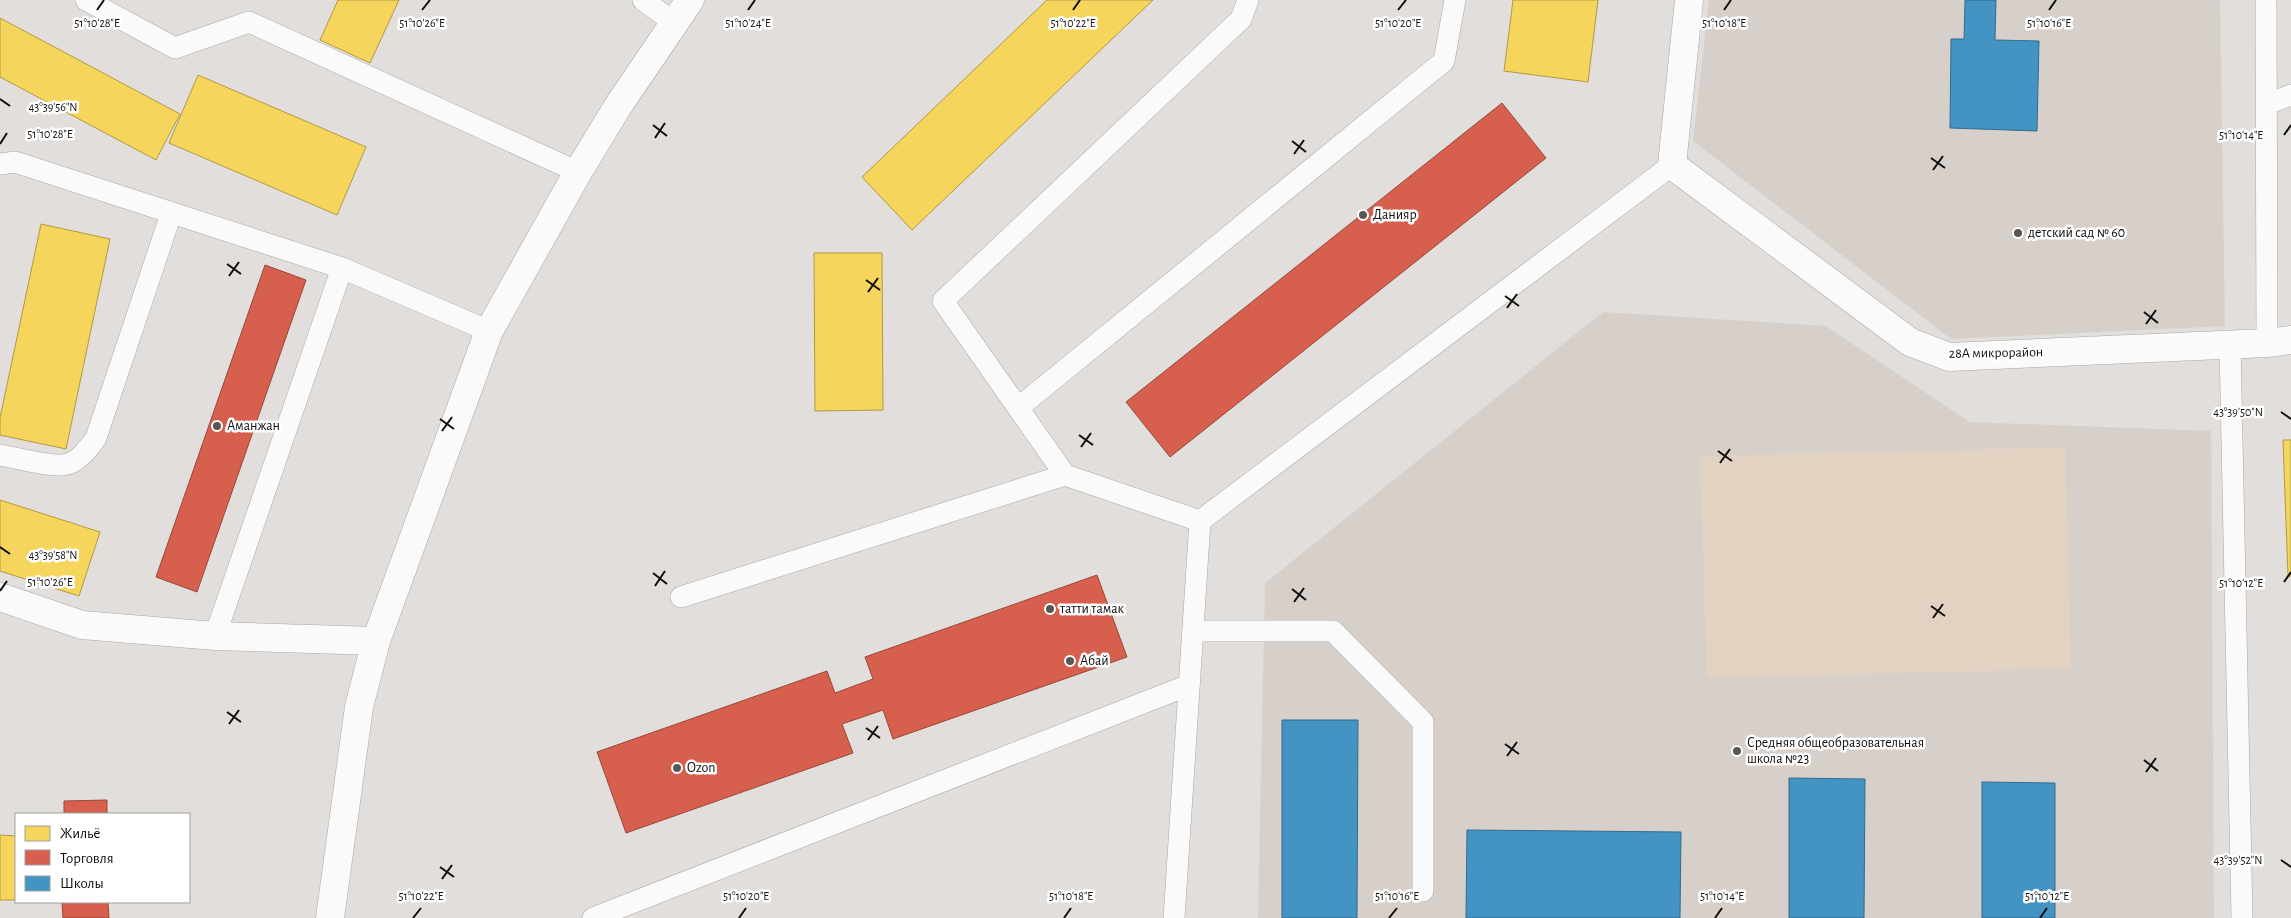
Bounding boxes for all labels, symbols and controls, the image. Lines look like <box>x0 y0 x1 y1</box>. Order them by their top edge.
text: 51°10'28"E <box>74 17 120 29</box>
text: 51°10'26"E <box>399 17 445 29</box>
text: 51°10'24"E <box>725 17 771 29</box>
text: 51°10'22"E <box>1050 17 1096 29</box>
text: 51°10'20"E <box>1375 17 1421 29</box>
text: 51°10'18"E <box>1702 17 1746 29</box>
text: 51°10'16"E <box>2027 17 2071 29</box>
text: 43°39'56"N <box>28 101 78 113</box>
text: 51°10'28"E <box>27 128 73 140</box>
text: 51°10'14"E <box>2219 129 2263 141</box>
place label: Данияр <box>1373 208 1417 222</box>
marker: Данияр <box>1357 209 1369 221</box>
place label: детский сад № 60 <box>2028 226 2125 240</box>
marker: детский сад № 60 <box>2012 227 2024 239</box>
street label: 28А микрорайон <box>1949 345 2043 361</box>
text: 43°39'50"N <box>2213 406 2263 418</box>
place label: Аманжан <box>227 419 280 433</box>
marker: Аманжан <box>211 420 223 432</box>
text: 43°39'58"N <box>28 549 78 561</box>
text: 51°10'26"E <box>27 576 73 588</box>
text: 51°10'12"E <box>2219 577 2263 589</box>
place label: татти тамак <box>1059 602 1125 616</box>
marker: татти тамак <box>1044 603 1056 615</box>
place label: Абай <box>1080 654 1109 668</box>
marker: Абай <box>1064 655 1076 667</box>
place label: Средняя общеобразовательная школа №23 <box>1747 736 1924 766</box>
marker: Средняя общеобразовательная школа №23 <box>1731 745 1743 757</box>
place label: Ozon <box>687 761 715 775</box>
marker: Ozon <box>671 762 683 774</box>
legend <box>15 813 190 903</box>
text: Жильё <box>60 826 100 841</box>
text: Торговля <box>60 851 114 866</box>
text: 43°39'52"N <box>2214 854 2262 866</box>
text: Школы <box>60 876 104 891</box>
text: 51°10'22"E <box>398 890 444 902</box>
text: 51°10'20"E <box>723 890 769 902</box>
text: 51°10'18"E <box>1049 890 1093 902</box>
text: 51°10'16"E <box>1375 890 1419 902</box>
text: 51°10'14"E <box>1700 890 1744 902</box>
text: 51°10'12"E <box>2025 890 2069 902</box>

